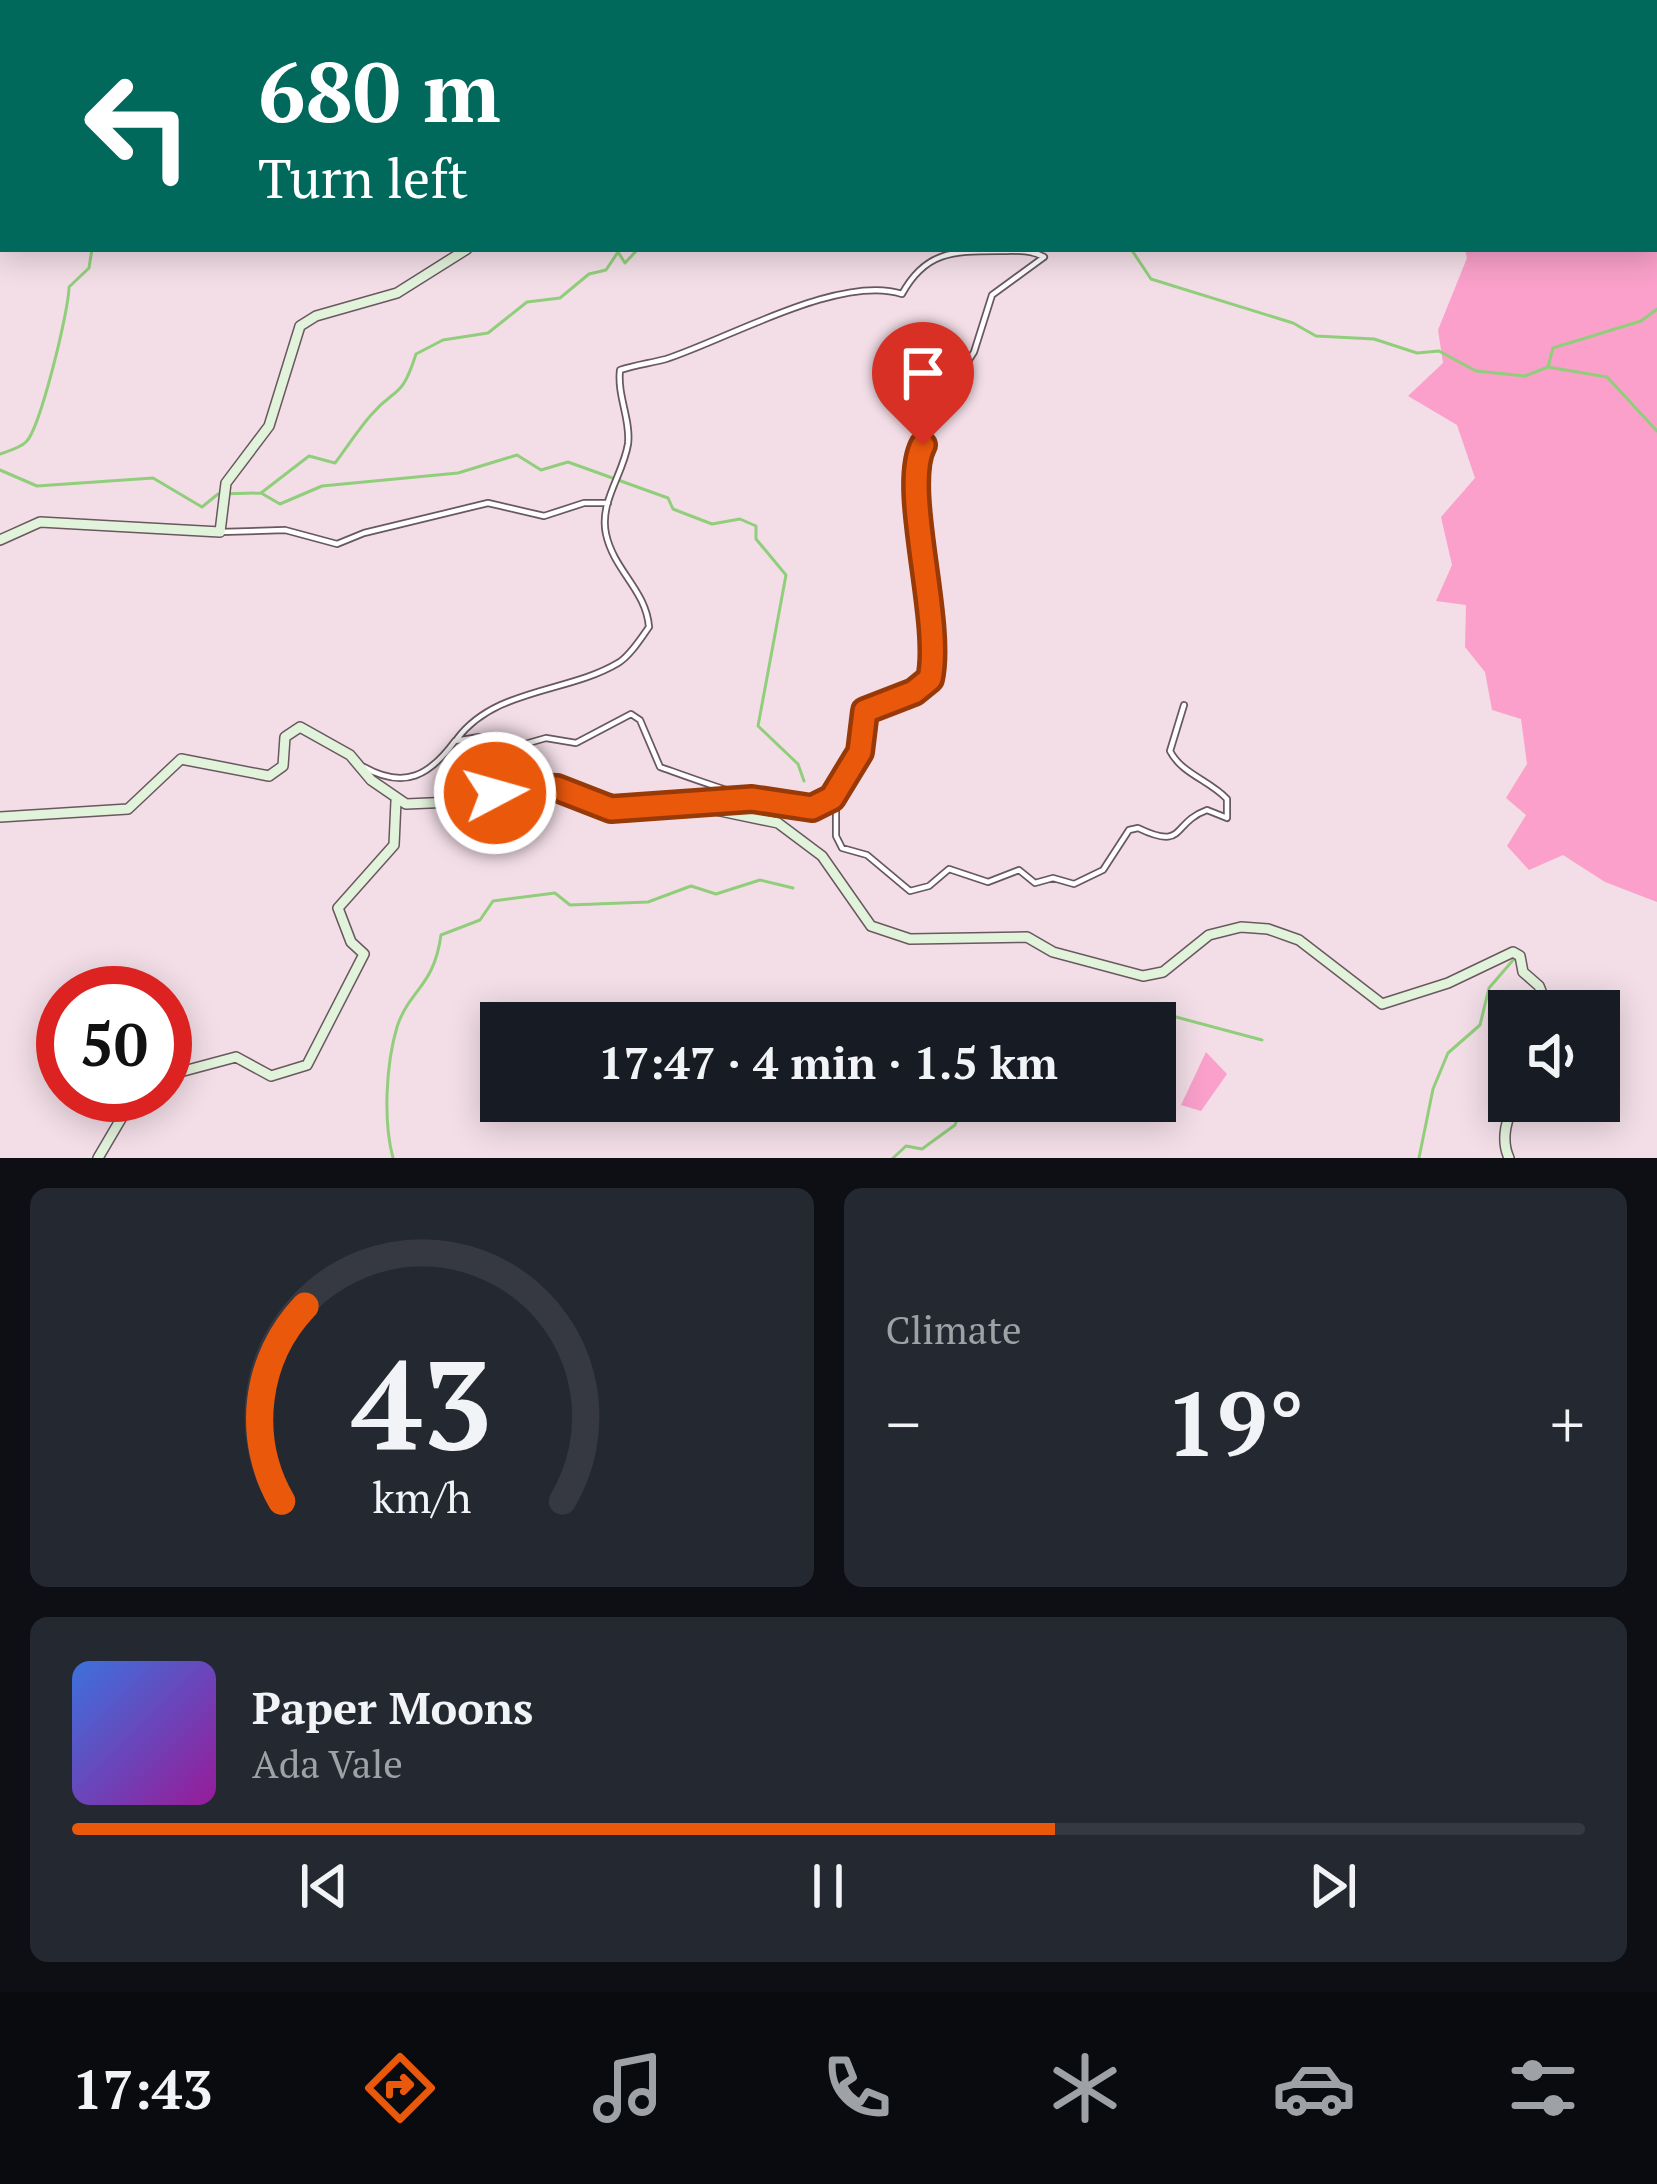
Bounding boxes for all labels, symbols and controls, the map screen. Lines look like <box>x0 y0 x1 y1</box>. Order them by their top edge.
text: 680 m <box>258 35 501 146</box>
icon: left <box>60 48 216 204</box>
text: Turn left <box>258 142 468 213</box>
pin <box>872 322 974 445</box>
icon: arrive <box>890 340 956 406</box>
position arrow <box>432 730 558 856</box>
speed limit sign: 50 <box>36 966 192 1122</box>
map controls <box>1488 990 1620 1122</box>
button: sound <box>1488 990 1620 1122</box>
text: 17:47 · 4 min · 1.5 km <box>598 1032 1058 1092</box>
text: Climate <box>886 1303 1022 1355</box>
text: 43 <box>351 1320 492 1486</box>
text: 19° <box>1166 1362 1305 1482</box>
text: − <box>886 1379 921 1467</box>
text: + <box>1550 1379 1585 1467</box>
text: km/h <box>372 1467 471 1524</box>
text: Paper Moons <box>252 1677 533 1737</box>
text: Ada Vale <box>252 1737 403 1789</box>
icon: previous <box>291 1853 357 1919</box>
icon: pause <box>795 1853 861 1919</box>
icon: next <box>1300 1853 1366 1919</box>
icon: directions <box>358 2046 442 2130</box>
icon: music <box>586 2046 670 2130</box>
icon: phone <box>815 2046 899 2130</box>
icon: climate <box>1043 2046 1127 2130</box>
icon: car <box>1272 2046 1356 2130</box>
icon: filters <box>1501 2046 1585 2130</box>
text: 17:43 <box>72 2053 213 2124</box>

